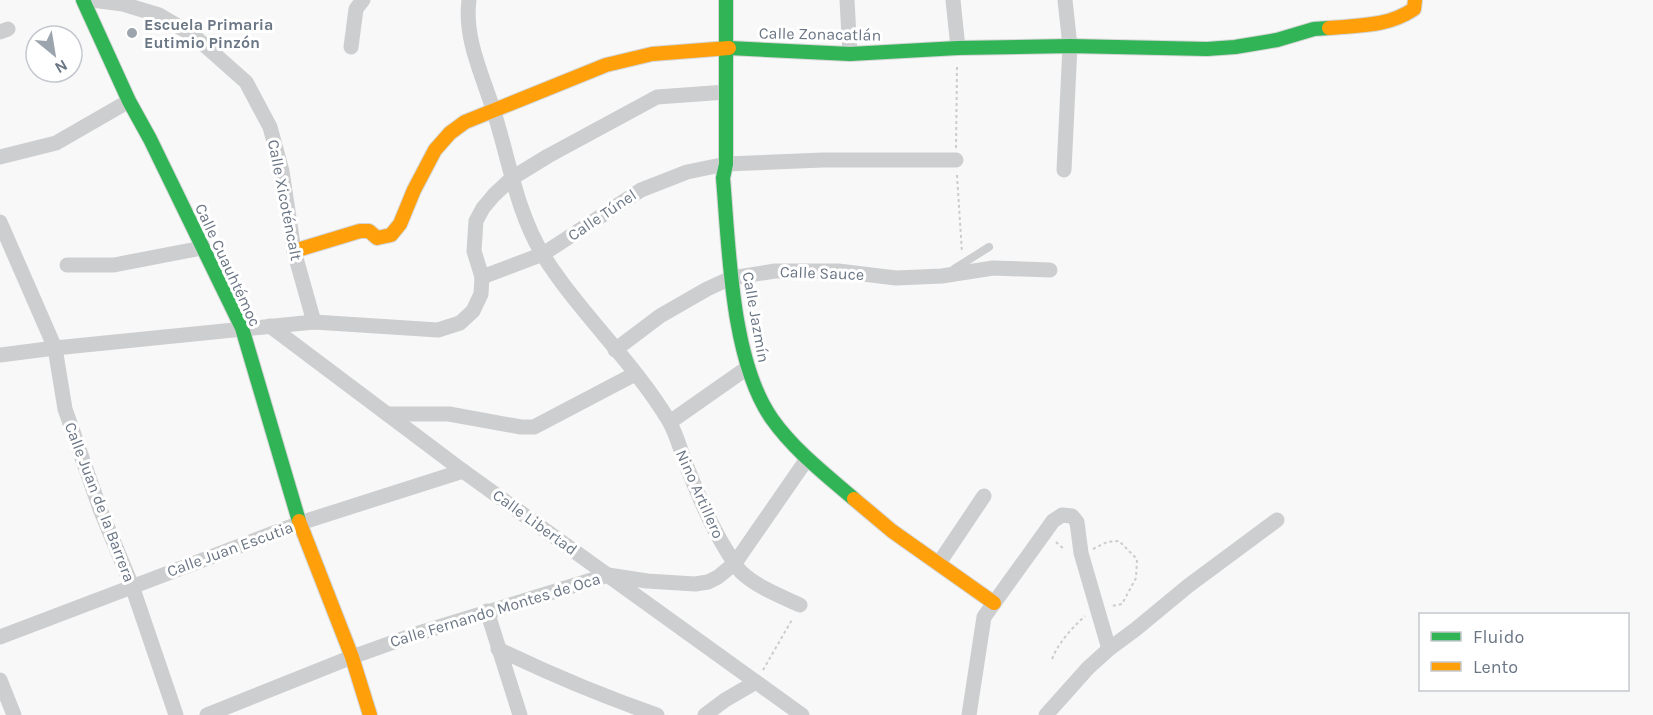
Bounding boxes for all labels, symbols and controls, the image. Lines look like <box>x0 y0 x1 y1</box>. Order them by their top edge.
place label: Escuela Primaria Eutimio Pinzón <box>144 15 273 52</box>
street label: Calle Zonacatlán <box>759 23 881 45</box>
north arrow <box>24 24 84 84</box>
marker: Escuela Primaria Eutimio Pinzón <box>125 26 139 40</box>
text: N <box>52 55 71 78</box>
street label: Calle Xicoténcalt <box>264 138 306 262</box>
street label: Calle Túnel <box>564 185 640 245</box>
street label: Calle Cuauhtémoc <box>191 201 265 329</box>
street label: Calle Sauce <box>780 262 864 284</box>
street label: Calle Jazmín <box>739 270 773 364</box>
street label: Calle Juan de la Barrera <box>61 419 139 585</box>
street label: Nino Artillero <box>672 447 728 541</box>
street label: Calle Libertad <box>489 485 581 559</box>
street label: Calle Juan Escutia <box>164 517 296 581</box>
street label: Calle Fernando Montes de Oca <box>388 569 602 651</box>
legend <box>1419 613 1629 691</box>
text: Fluido <box>1473 626 1524 648</box>
text: Lento <box>1473 656 1518 678</box>

